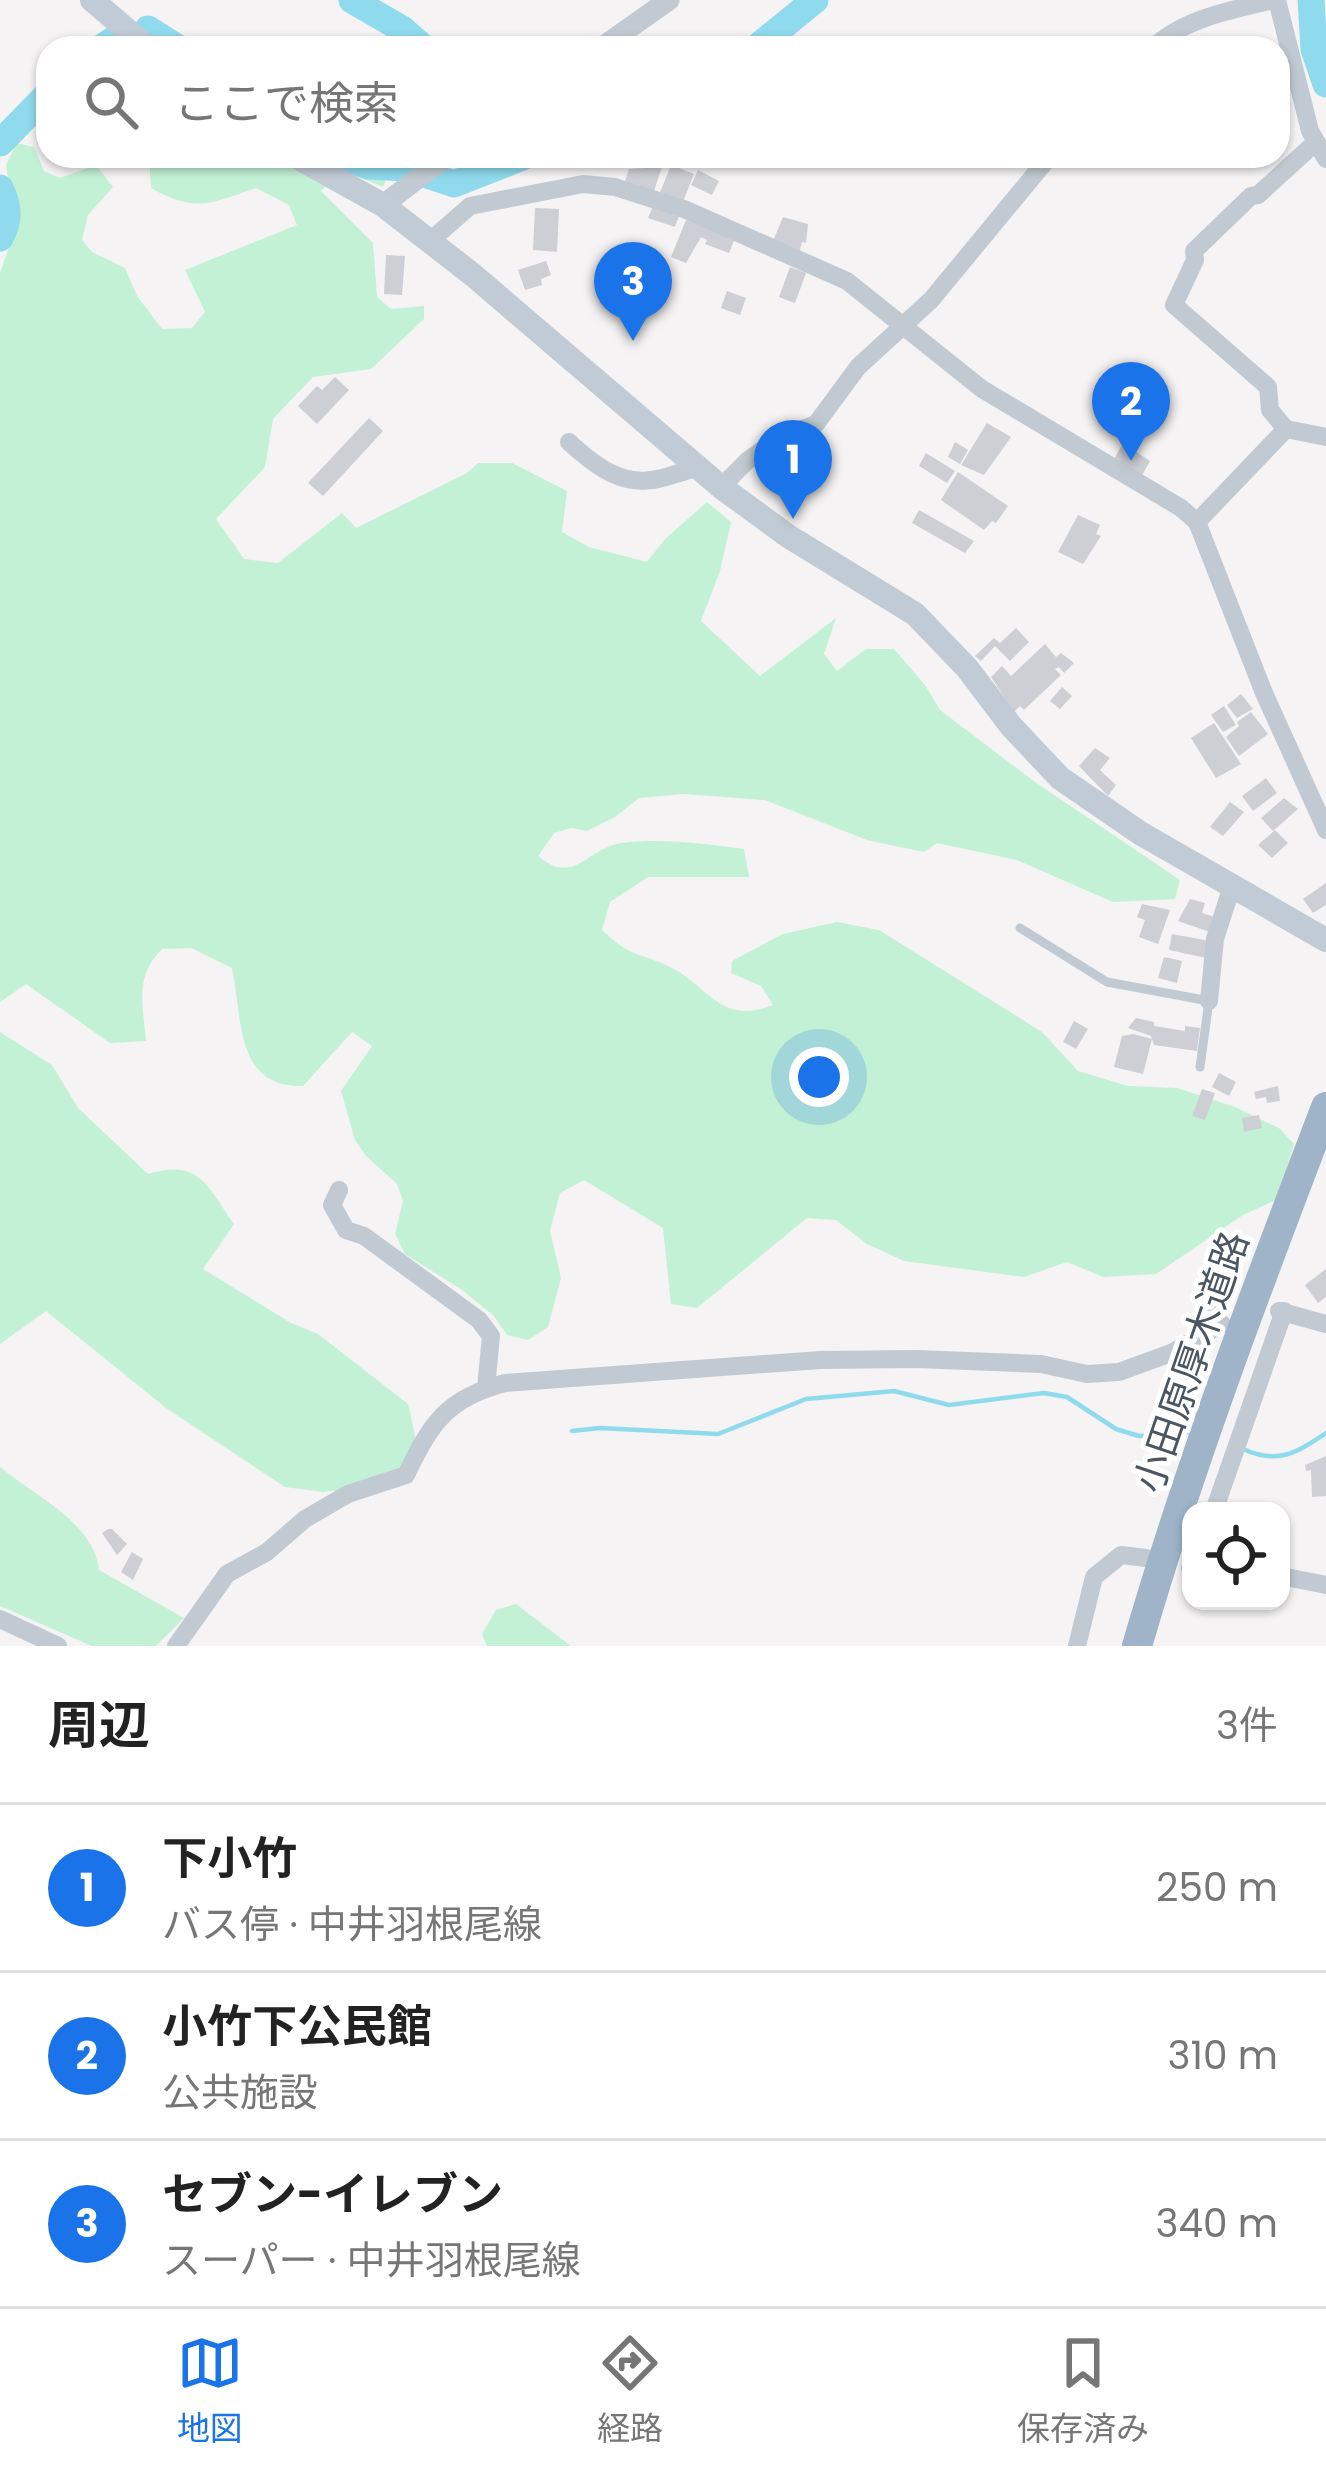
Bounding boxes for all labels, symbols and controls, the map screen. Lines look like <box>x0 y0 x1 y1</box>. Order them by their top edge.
search box <box>36 36 1290 168</box>
icon: search <box>78 69 144 135</box>
text: ここで検索 <box>174 72 399 135</box>
pin: 3 <box>594 242 672 341</box>
pin: 2 <box>1092 362 1170 461</box>
pin: 1 <box>754 420 832 519</box>
your location <box>789 1047 849 1107</box>
street label: 小田原厚木道路 <box>1121 1224 1262 1500</box>
map controls <box>1182 1502 1290 1610</box>
button: locate <box>1182 1502 1290 1610</box>
text: 周辺 <box>48 1689 150 1761</box>
text: 3件 <box>1216 1698 1278 1753</box>
text: 下小竹 <box>162 1827 297 1890</box>
text: 1 <box>80 1860 94 1915</box>
text: 250 m <box>1156 1860 1278 1915</box>
text: バス停 · 中井羽根尾線 <box>162 1897 542 1952</box>
text: 小竹下公民館 <box>162 1995 432 2058</box>
text: 2 <box>76 2028 98 2083</box>
text: 310 m <box>1167 2028 1278 2083</box>
text: 公共施設 <box>162 2065 318 2120</box>
text: セブン-イレブン <box>162 2163 503 2226</box>
text: 3 <box>75 2196 99 2251</box>
text: 340 m <box>1155 2196 1278 2251</box>
text: スーパー · 中井羽根尾線 <box>162 2233 581 2288</box>
tab: 地図 <box>177 2330 243 2454</box>
tab: 経路 <box>597 2330 663 2454</box>
tab: 保存済み <box>1017 2330 1149 2454</box>

